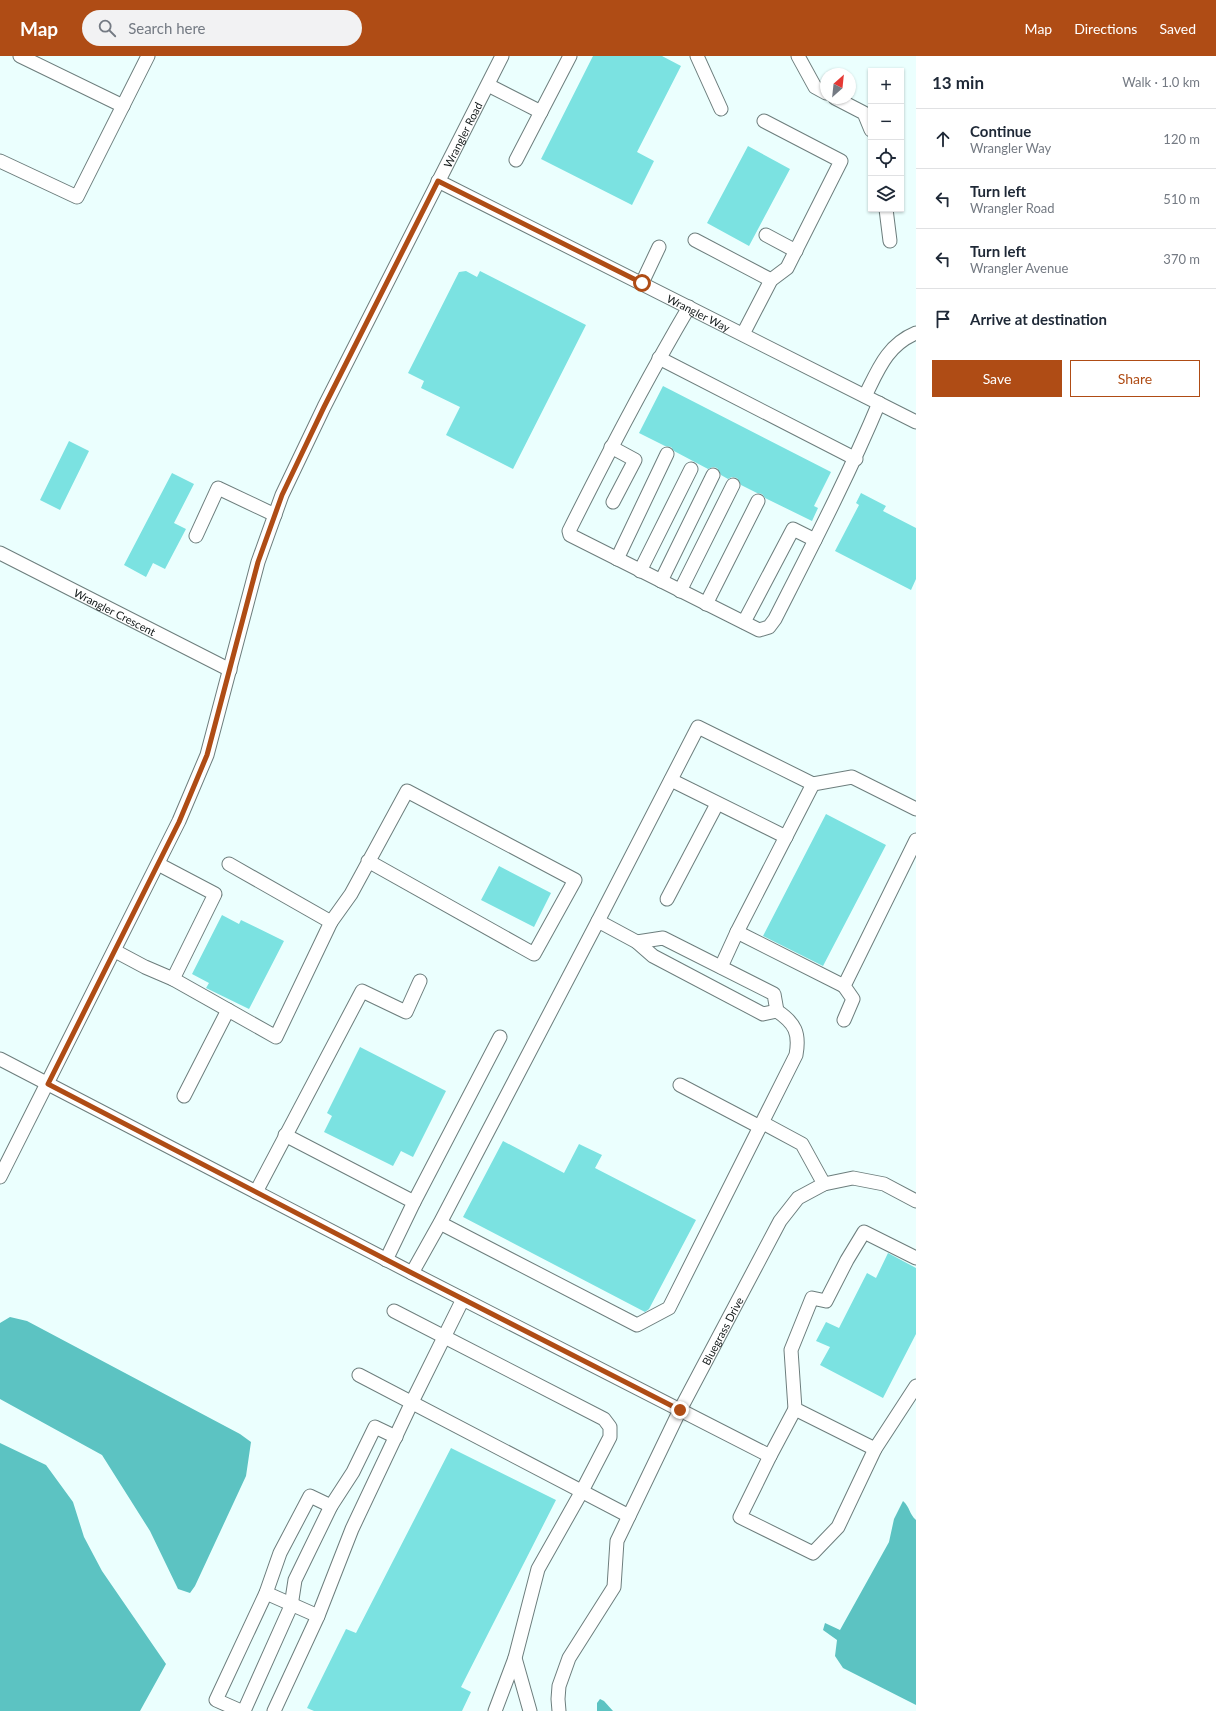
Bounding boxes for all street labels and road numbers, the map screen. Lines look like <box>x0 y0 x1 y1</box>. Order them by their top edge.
street label: Wrangler Road <box>440 100 484 169</box>
street label: Wrangler Way <box>665 291 733 334</box>
street label: Wrangler Crescent <box>72 585 158 638</box>
street label: Bluegrass Drive <box>699 1294 745 1367</box>

